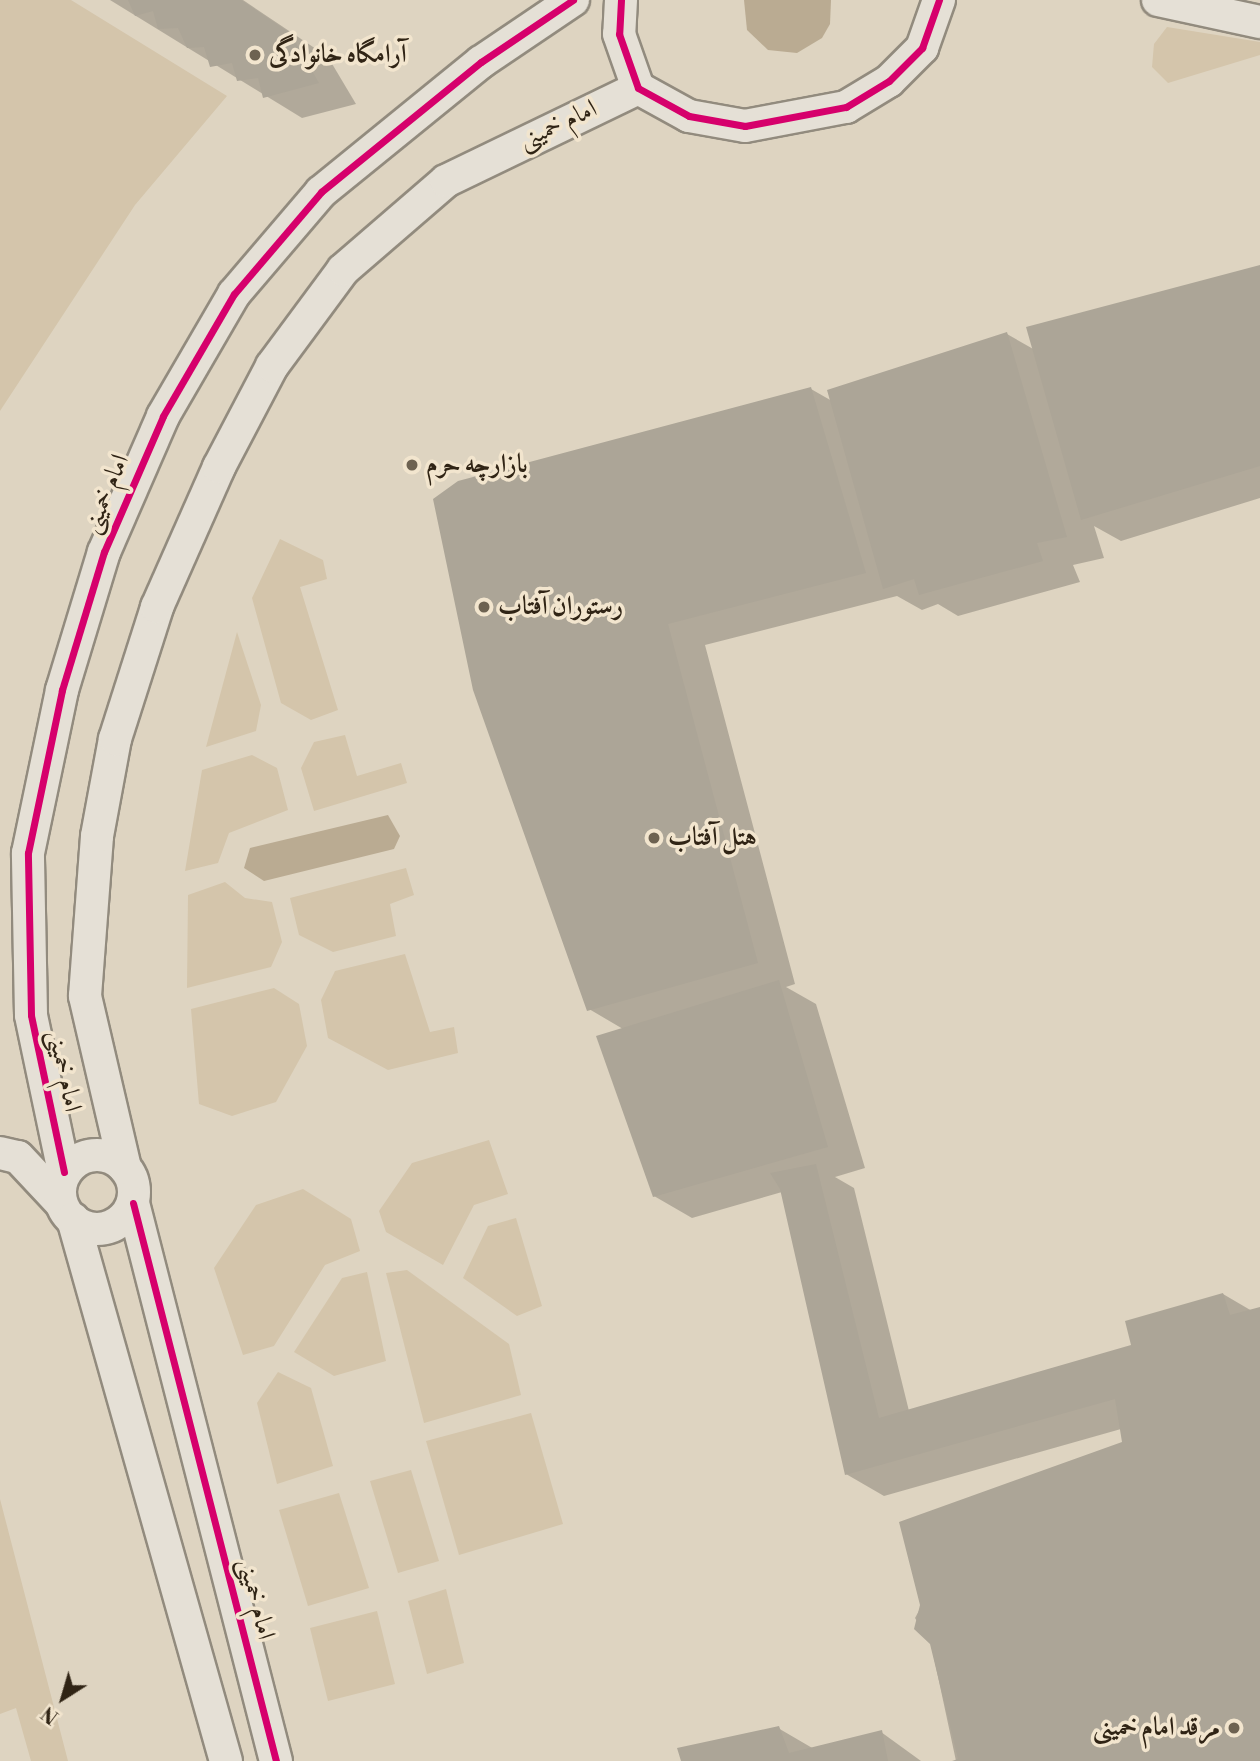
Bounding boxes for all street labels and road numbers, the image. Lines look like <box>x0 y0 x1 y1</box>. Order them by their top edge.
street label: امام خمینی <box>514 93 602 157</box>
street label: امام خمینی <box>75 450 137 538</box>
street label: امام خمینی <box>40 1027 88 1115</box>
street label: امام خمینی <box>231 1555 281 1643</box>

